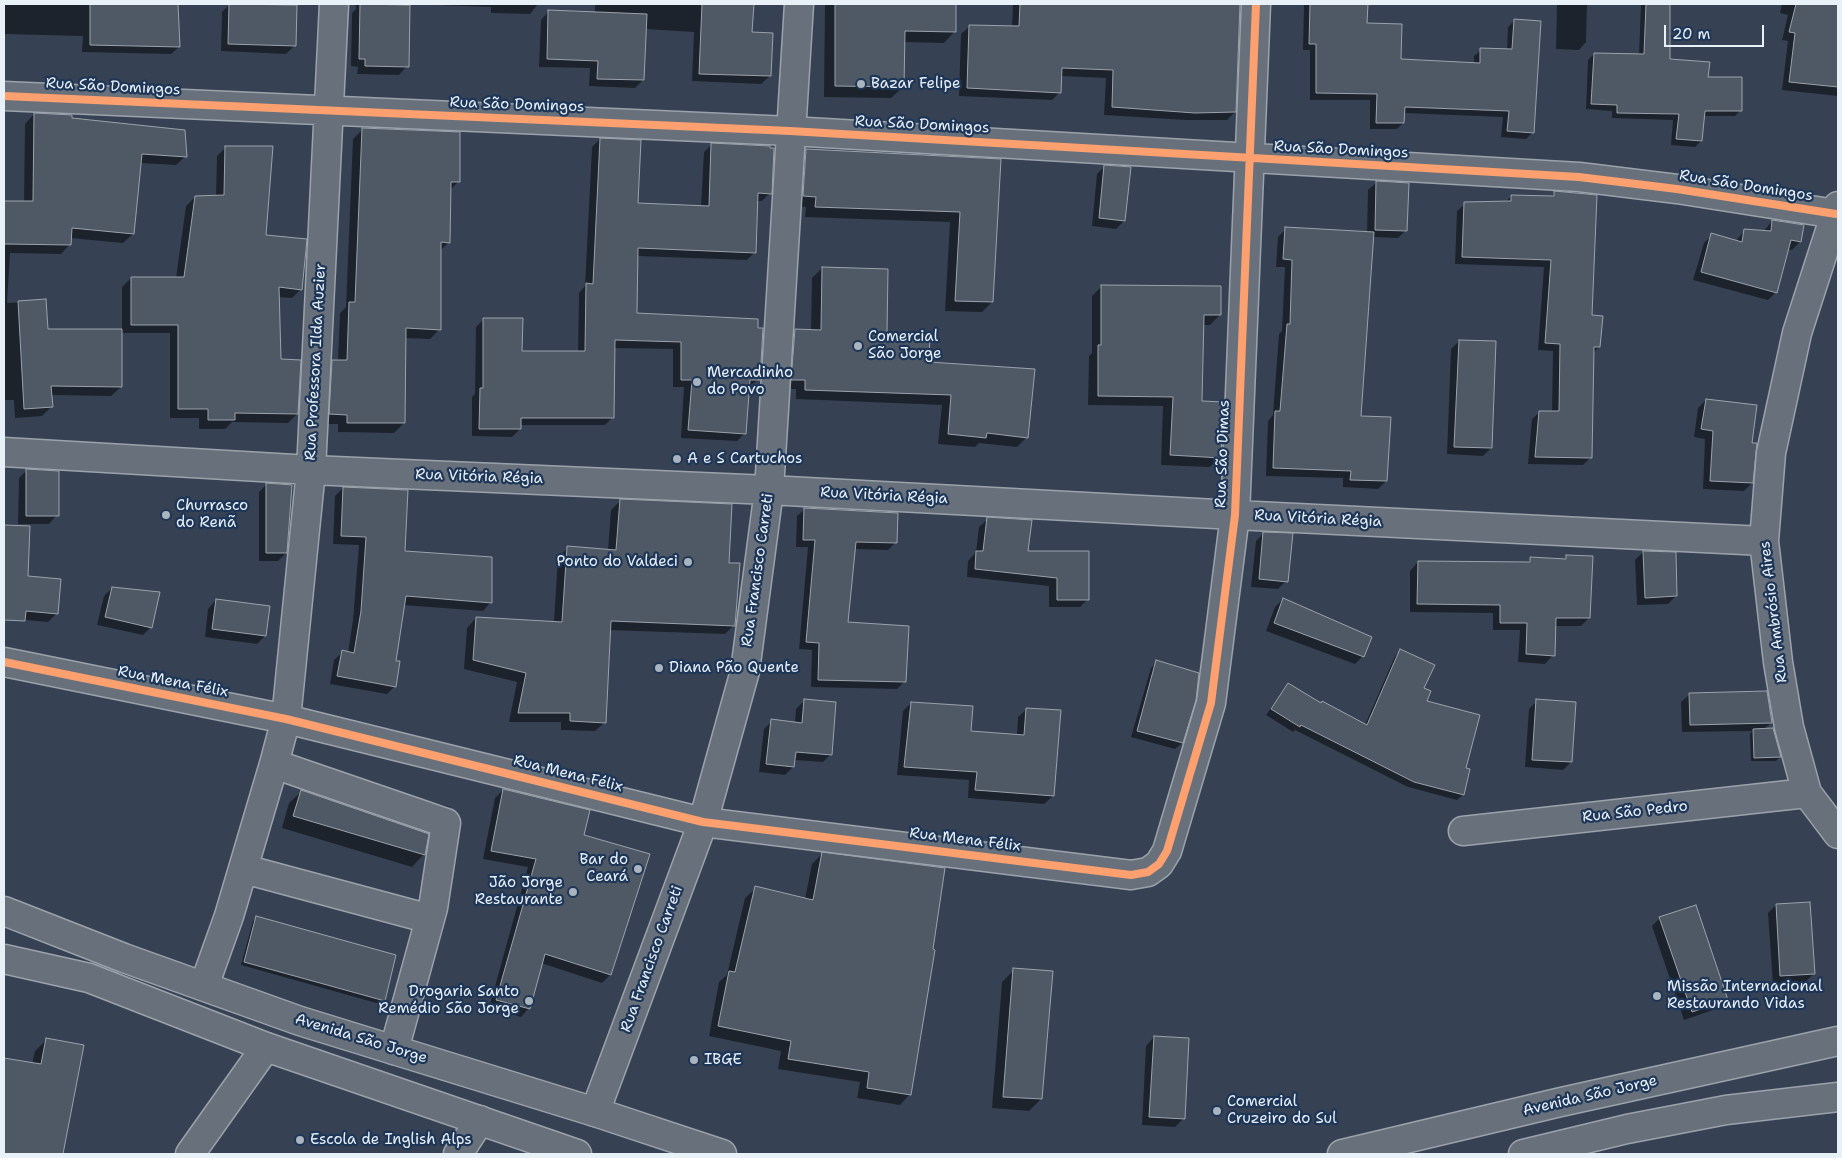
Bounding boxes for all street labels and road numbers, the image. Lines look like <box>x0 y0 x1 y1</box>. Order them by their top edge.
street label: Rua São Domingos <box>45 74 181 100</box>
street label: Rua São Domingos <box>449 94 585 116</box>
street label: Rua São Domingos <box>854 112 990 138</box>
street label: Rua São Domingos <box>1273 137 1409 163</box>
street label: Rua São Domingos <box>1678 167 1814 205</box>
street label: Rua Professora Ilda Auzier <box>302 263 330 461</box>
street label: Rua São Dimas <box>1212 400 1234 508</box>
street label: Rua Vitória Régia <box>415 466 543 488</box>
street label: Rua Vitória Régia <box>820 484 948 508</box>
street label: Rua Francisco Carreti <box>738 492 778 648</box>
street label: Rua Vitória Régia <box>1254 507 1382 531</box>
street label: Rua Ambrósio Aires <box>1756 540 1792 684</box>
street label: Rua Mena Félix <box>116 662 230 702</box>
street label: Rua Mena Félix <box>512 752 624 796</box>
street label: Rua São Pedro <box>1581 798 1689 826</box>
street label: Rua Mena Félix <box>908 824 1022 856</box>
street label: Rua Francisco Carreti <box>617 883 687 1035</box>
street label: Avenida São Jorge <box>293 1010 429 1068</box>
street label: Avenida São Jorge <box>1521 1072 1659 1120</box>

